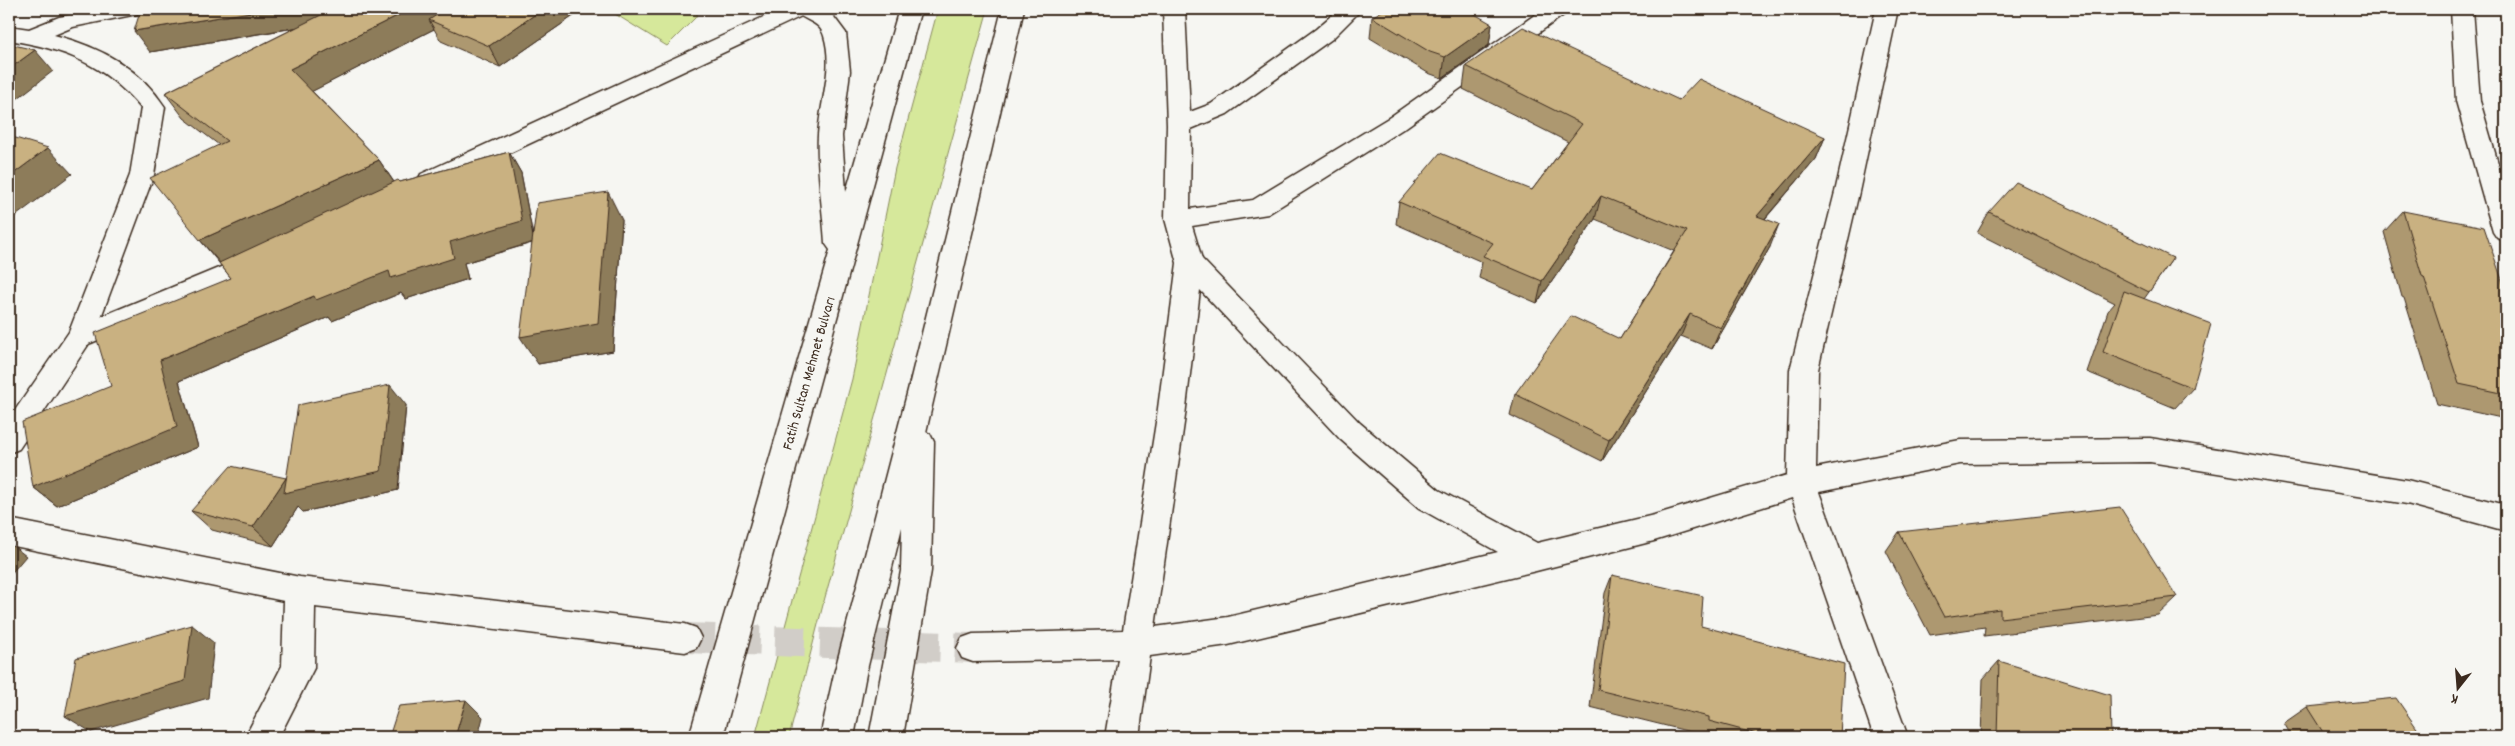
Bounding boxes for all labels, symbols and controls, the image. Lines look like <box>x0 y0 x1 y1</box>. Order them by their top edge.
street label: Fatih Sultan Mehmet Bulvarı <box>777 294 842 453</box>
north arrow <box>2432 664 2482 714</box>
text: K <box>2448 688 2461 709</box>

